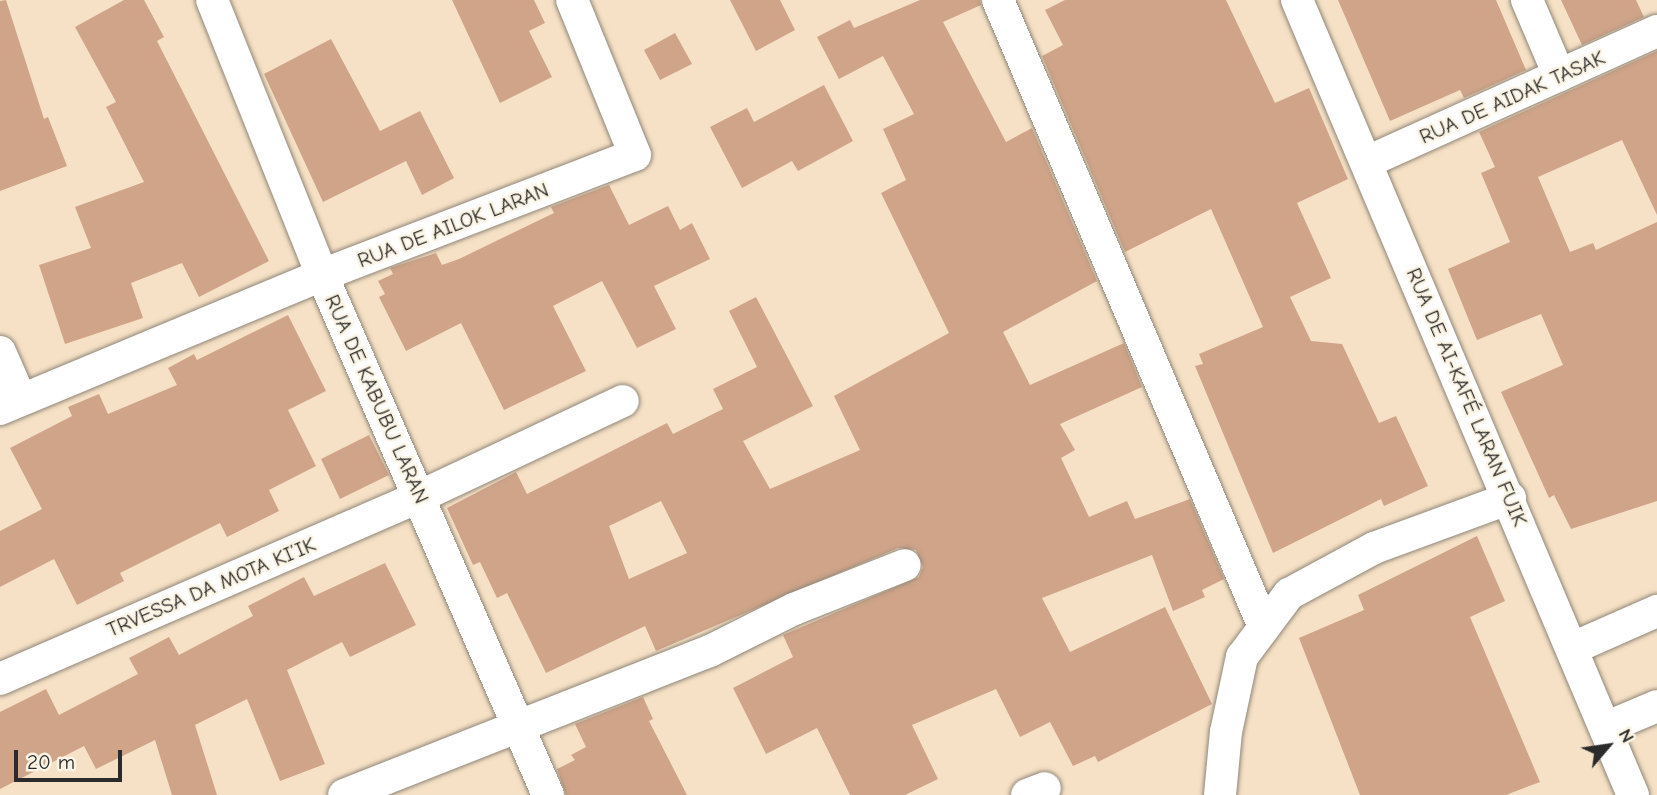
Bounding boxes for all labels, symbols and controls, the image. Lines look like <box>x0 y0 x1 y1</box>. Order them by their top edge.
street label: RUA DE AIDAK TASAK <box>1415 45 1609 149</box>
street label: RUA DE AILOK LARAN <box>354 177 552 273</box>
street label: RUA DE AI-KAFÉ LARAN FUIK <box>1401 264 1533 530</box>
street label: RUA DE KABUBU LARAN <box>320 291 434 507</box>
street label: TRVESSA DA MOTA KI’IK <box>103 532 319 642</box>
north arrow <box>1573 711 1643 781</box>
text: N <box>1614 725 1639 747</box>
scale bar <box>18 736 126 780</box>
text: 20 m <box>27 750 75 774</box>

